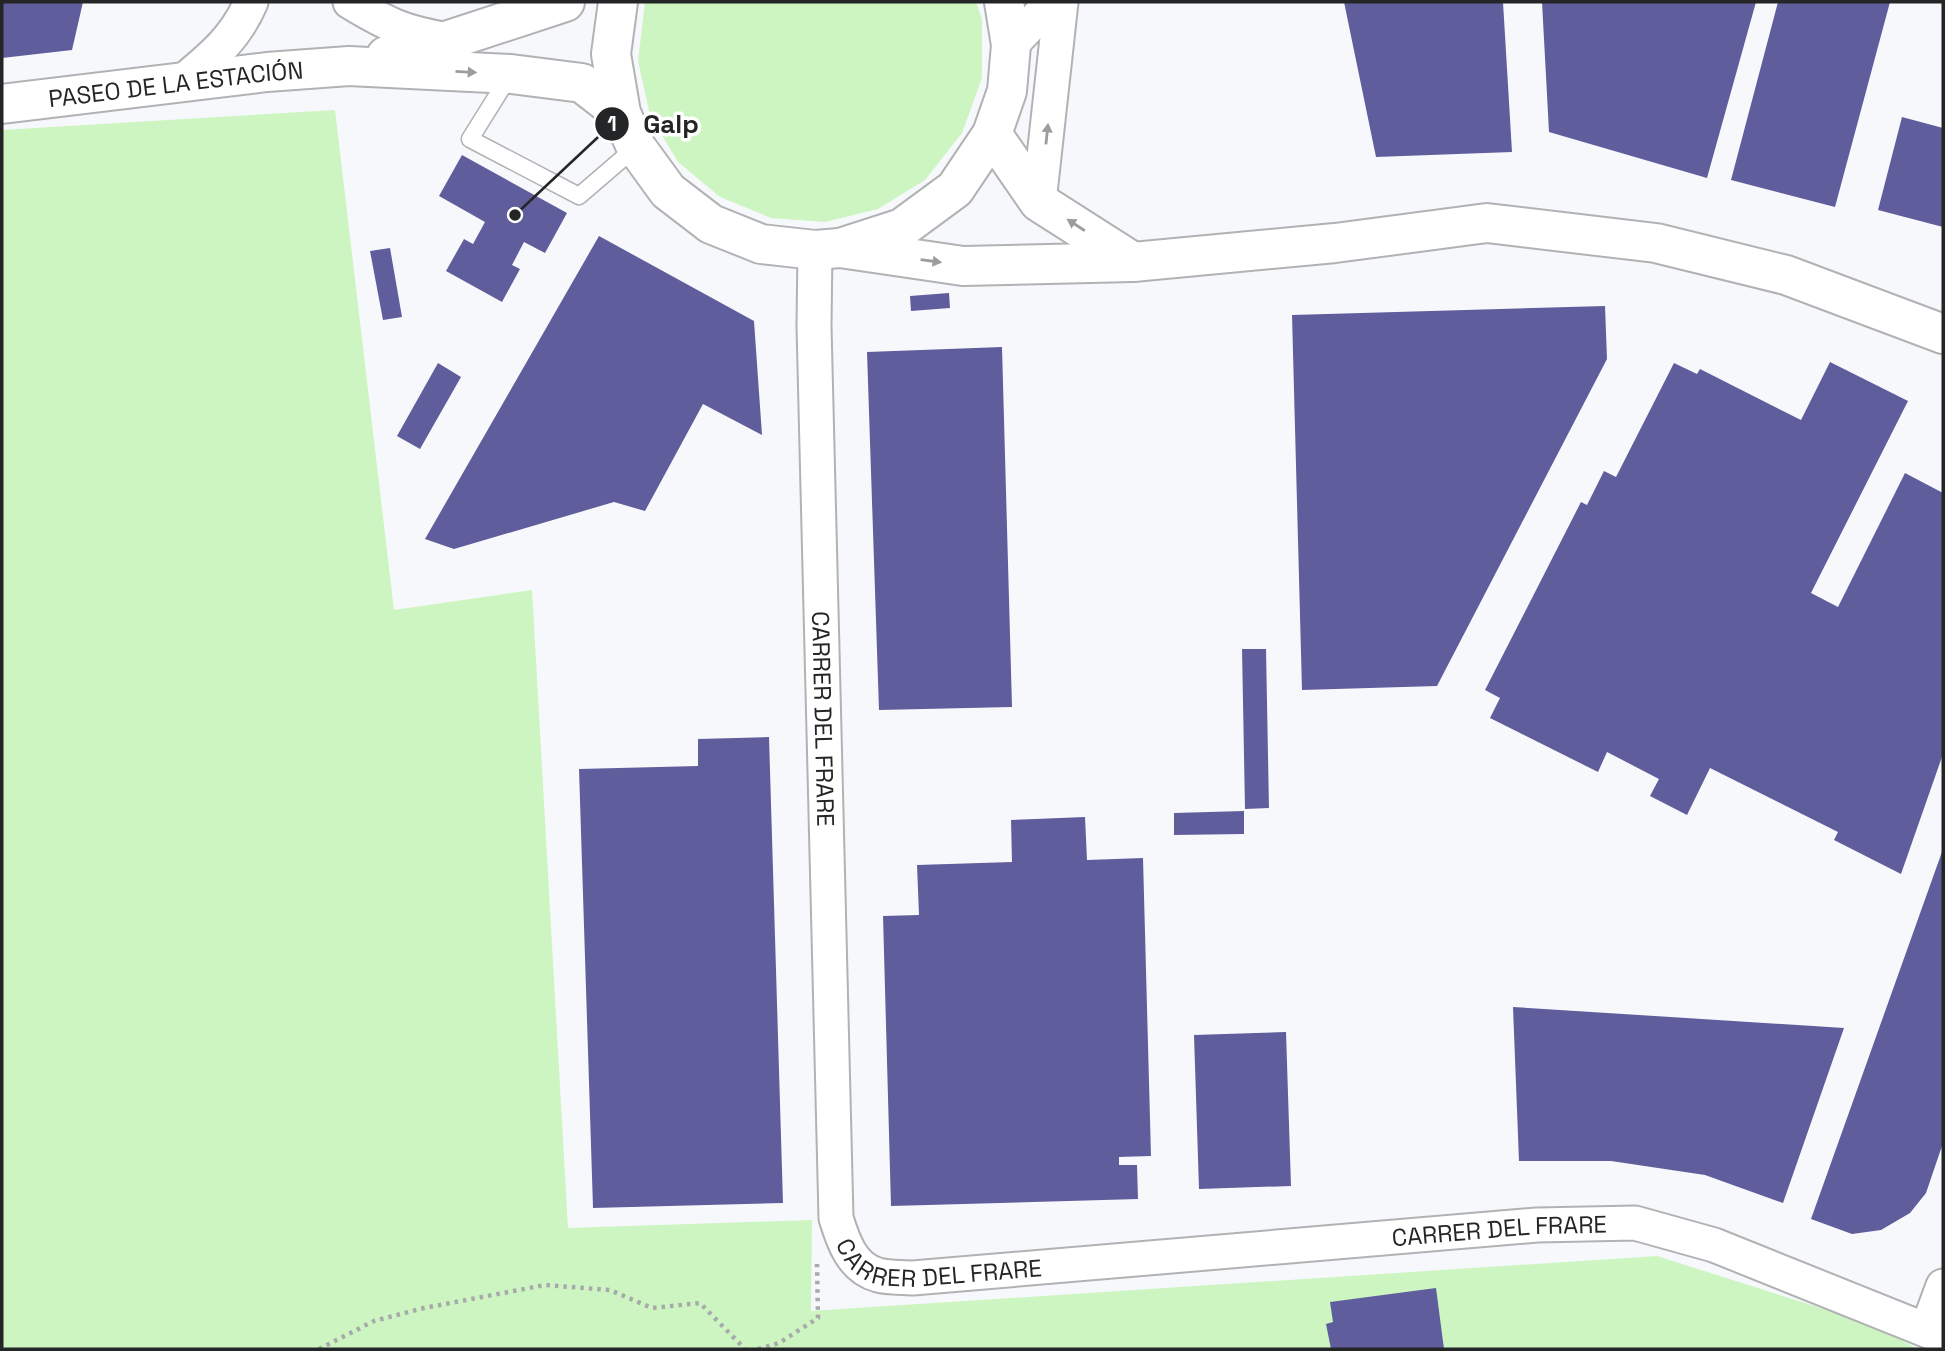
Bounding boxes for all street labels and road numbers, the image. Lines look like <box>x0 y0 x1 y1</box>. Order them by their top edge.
street label: PASEO DE LA ESTACIÓN <box>47 54 304 114</box>
street label: CARRER DEL FRARE <box>806 611 842 827</box>
street label: CARRER DEL FRARE <box>1391 1208 1607 1253</box>
street label: CARRER DEL FRARE <box>829 1233 1043 1294</box>

